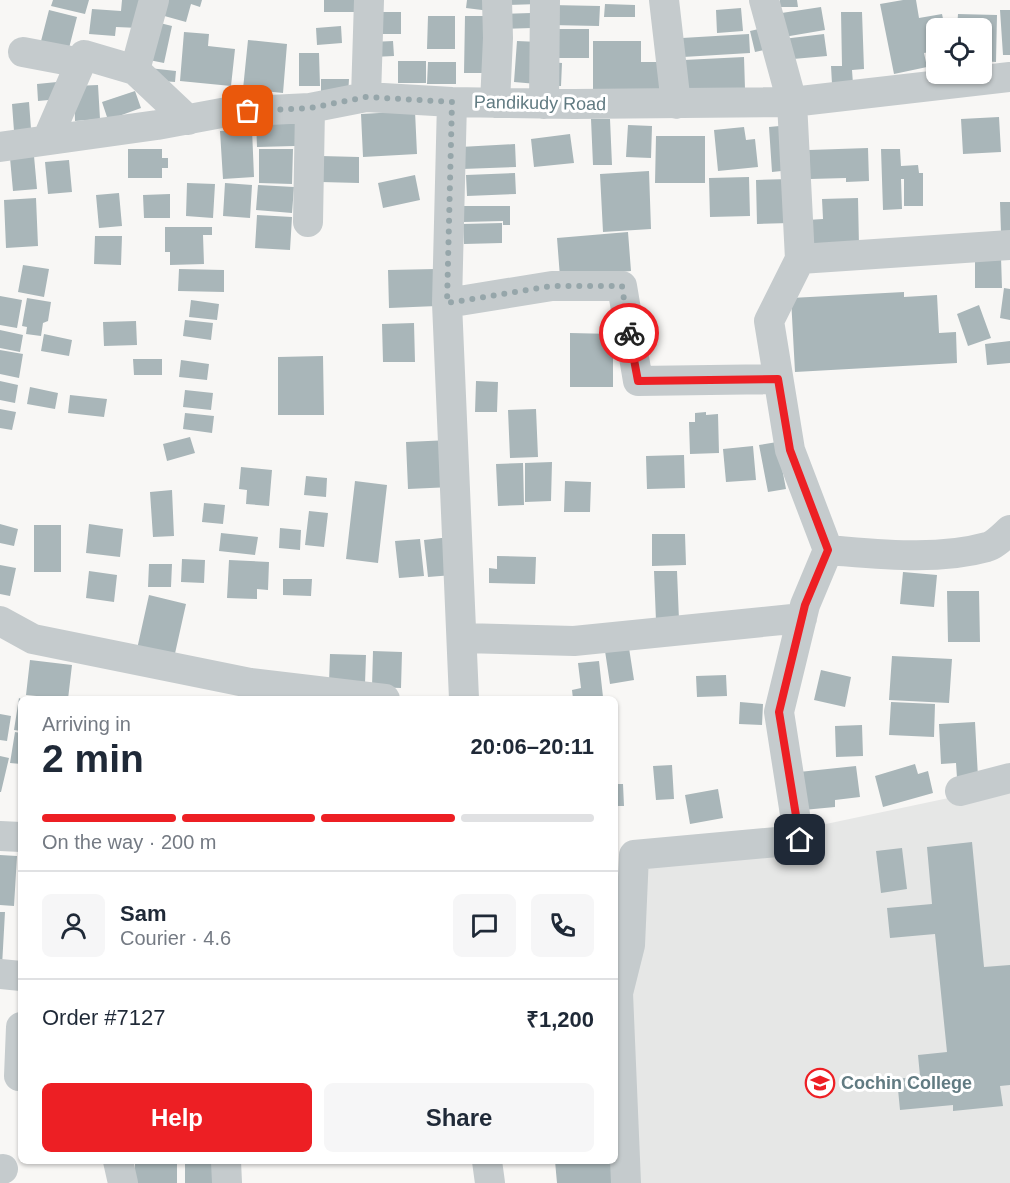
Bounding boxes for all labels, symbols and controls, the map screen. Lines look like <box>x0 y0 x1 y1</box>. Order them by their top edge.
map controls <box>926 18 992 84</box>
button: locate <box>926 18 992 84</box>
pin <box>222 85 273 136</box>
street label: Pandikudy Road <box>474 92 606 114</box>
icon: bag <box>231 94 264 127</box>
courier <box>599 303 659 363</box>
icon: bike <box>613 317 646 350</box>
text: Arriving in <box>42 713 131 735</box>
text: 20:06–20:11 <box>470 734 594 759</box>
text: 2 min <box>42 737 144 780</box>
pin <box>774 814 825 865</box>
icon: home <box>783 823 816 856</box>
text: On the way · 200 m <box>42 831 217 853</box>
button: person <box>42 894 105 957</box>
button: chat <box>453 894 516 957</box>
button: phone <box>531 894 594 957</box>
text: Sam <box>120 901 166 926</box>
text: Courier · 4.6 <box>120 927 231 949</box>
text: Order #7127 <box>42 1005 166 1030</box>
text: ₹1,200 <box>526 1007 594 1032</box>
school or university icon: Cochin College <box>804 1067 836 1099</box>
place label: Cochin College <box>841 1073 972 1093</box>
button: Help <box>42 1083 312 1152</box>
button: Share <box>324 1083 594 1152</box>

